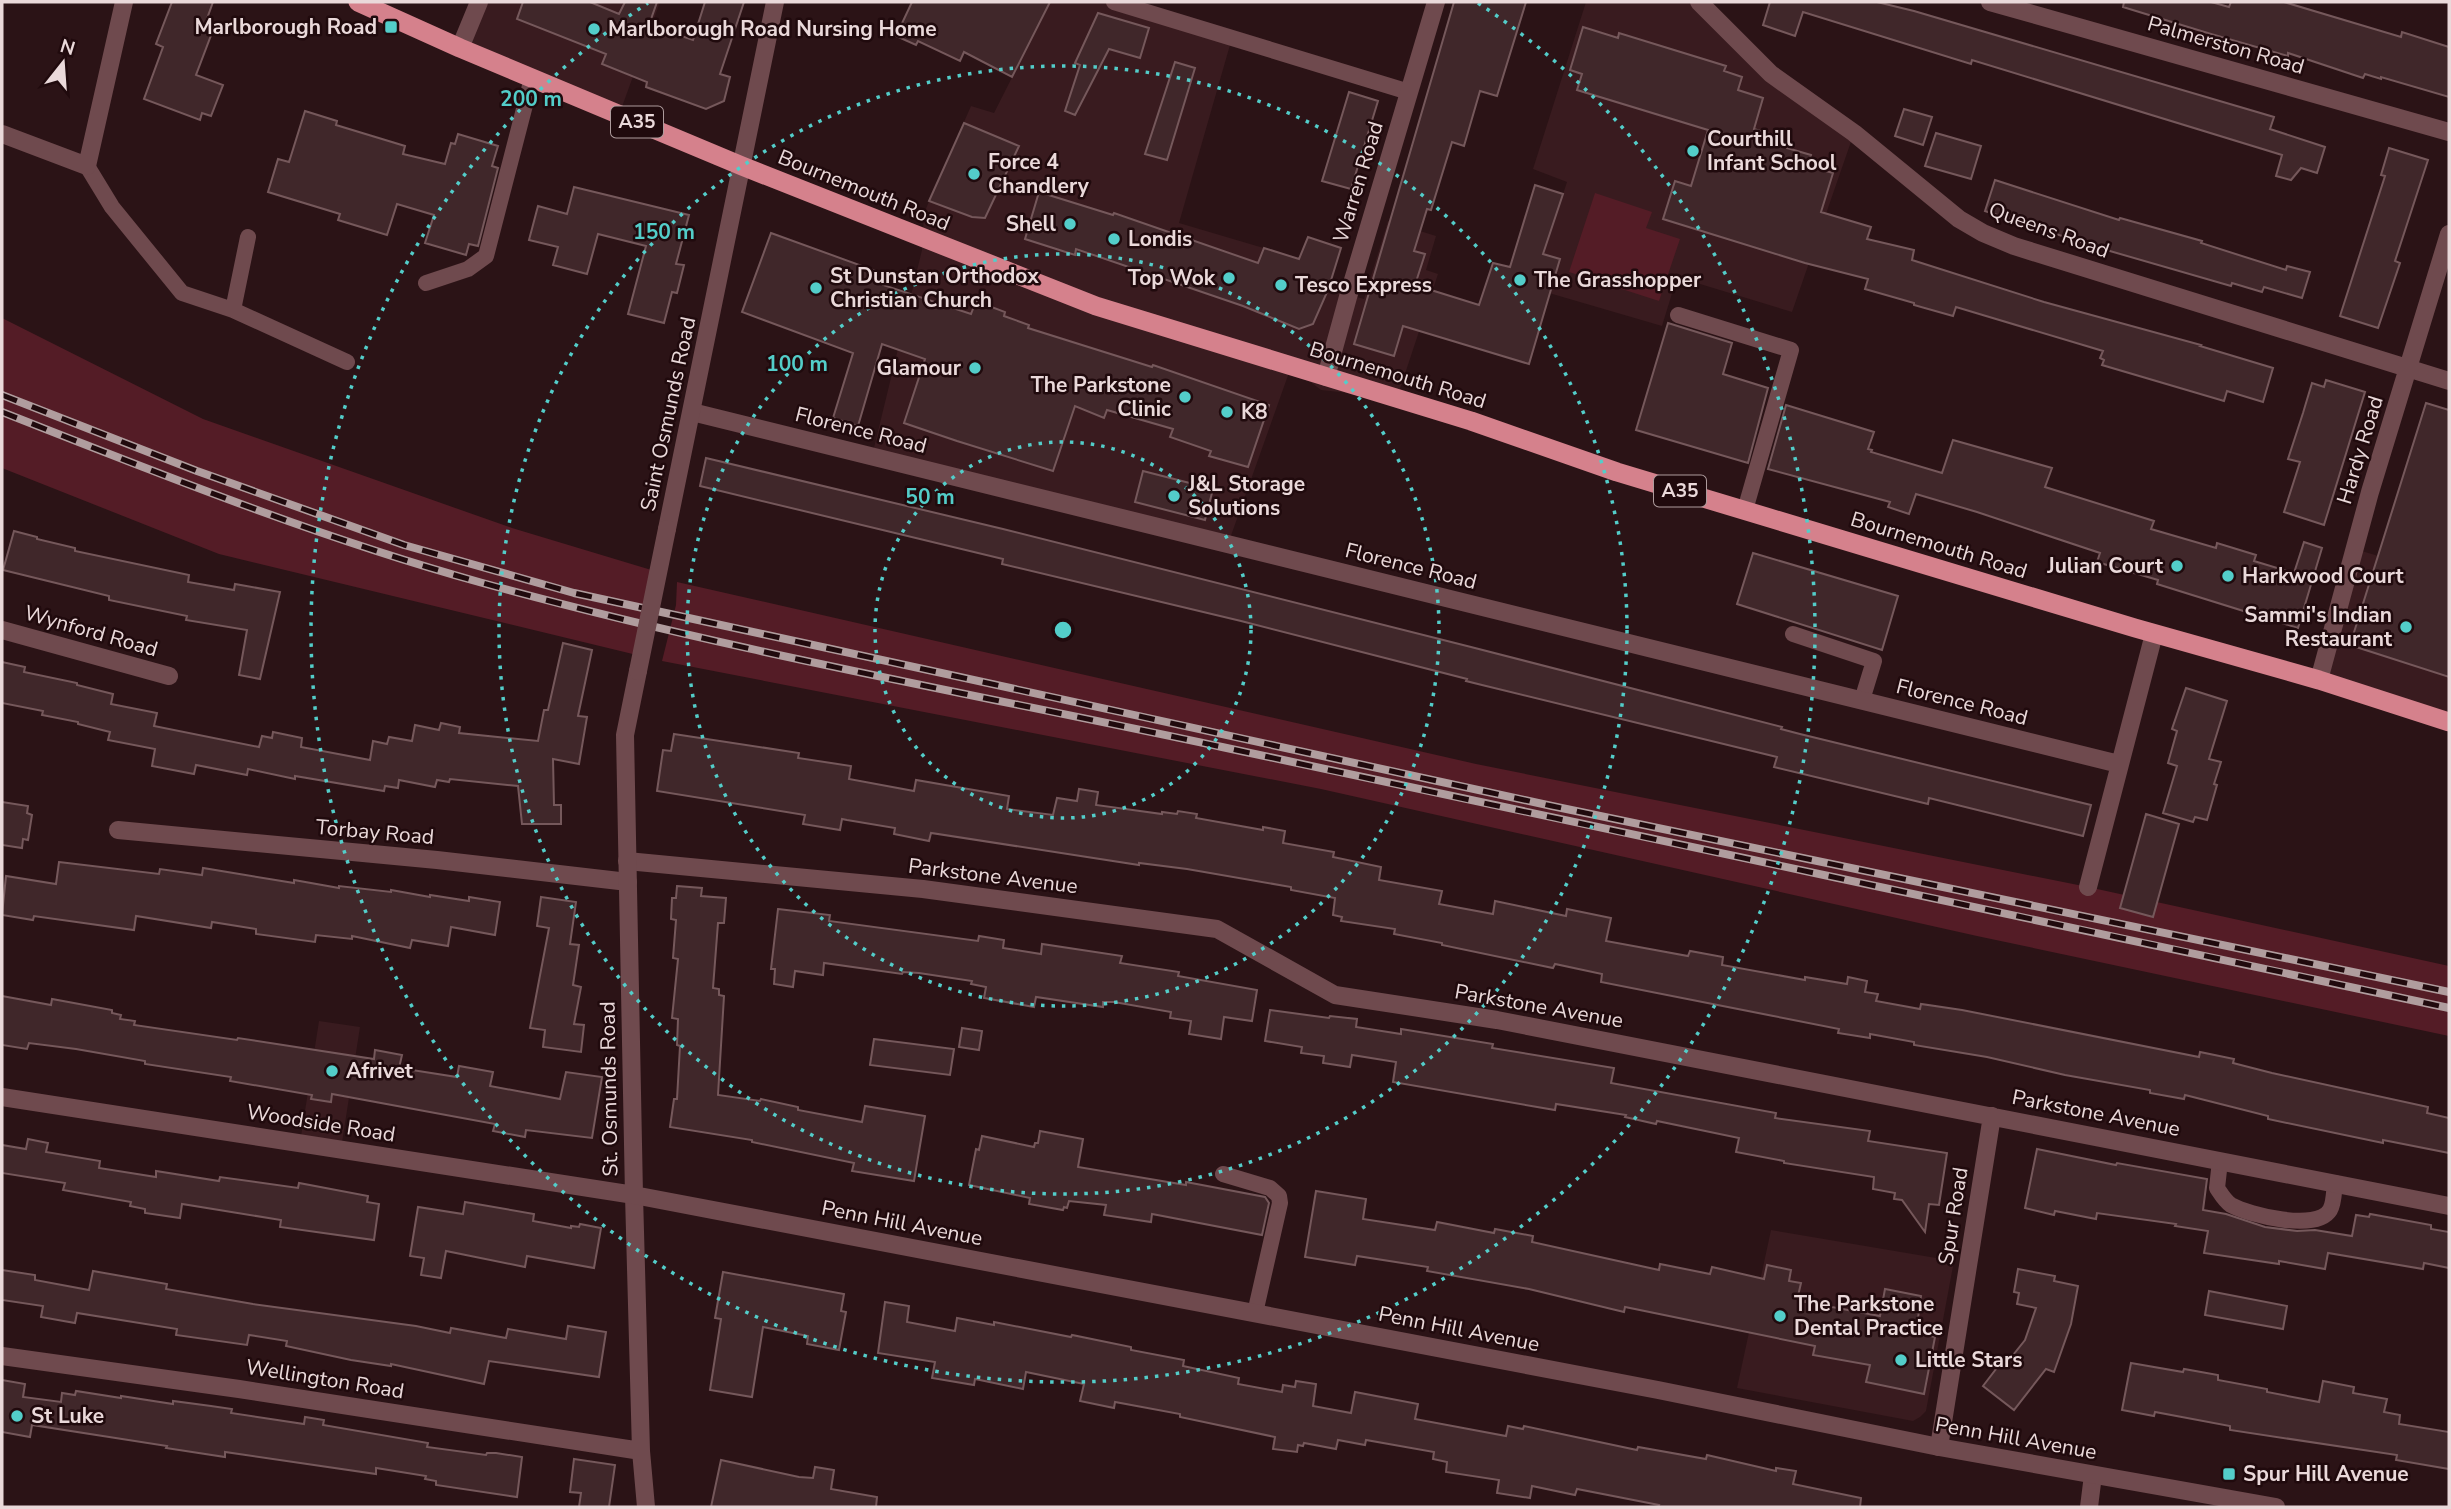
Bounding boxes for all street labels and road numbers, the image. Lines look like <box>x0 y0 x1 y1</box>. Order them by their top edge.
street label: Palmerston Road <box>2144 9 2308 81</box>
road number: A35 <box>611 106 663 138</box>
street label: Warren Road <box>1326 118 1390 246</box>
street label: Bournemouth Road <box>774 143 954 237</box>
street label: Queens Road <box>1985 195 2113 265</box>
street label: Saint Osmunds Road <box>634 314 702 514</box>
street label: Bournemouth Road <box>1306 335 1490 415</box>
street label: Hardy Road <box>2330 392 2390 508</box>
street label: Florence Road <box>792 400 930 460</box>
road number: A35 <box>1654 476 1706 506</box>
street label: Bournemouth Road <box>1847 505 2031 585</box>
street label: Florence Road <box>1342 536 1480 596</box>
street label: Wynford Road <box>21 599 161 663</box>
street label: Florence Road <box>1893 672 2031 732</box>
street label: Torbay Road <box>315 813 435 851</box>
street label: Parkstone Avenue <box>907 852 1079 900</box>
street label: Parkstone Avenue <box>1453 977 1625 1035</box>
street label: St. Osmunds Road <box>593 1001 625 1177</box>
street label: Parkstone Avenue <box>2010 1083 2182 1143</box>
street label: Woodside Road <box>245 1097 397 1149</box>
street label: Spur Road <box>1931 1165 1975 1267</box>
street label: Penn Hill Avenue <box>819 1194 985 1252</box>
street label: Penn Hill Avenue <box>1376 1300 1542 1358</box>
street label: Wellington Road <box>244 1353 406 1405</box>
street label: Penn Hill Avenue <box>1933 1410 2099 1466</box>

